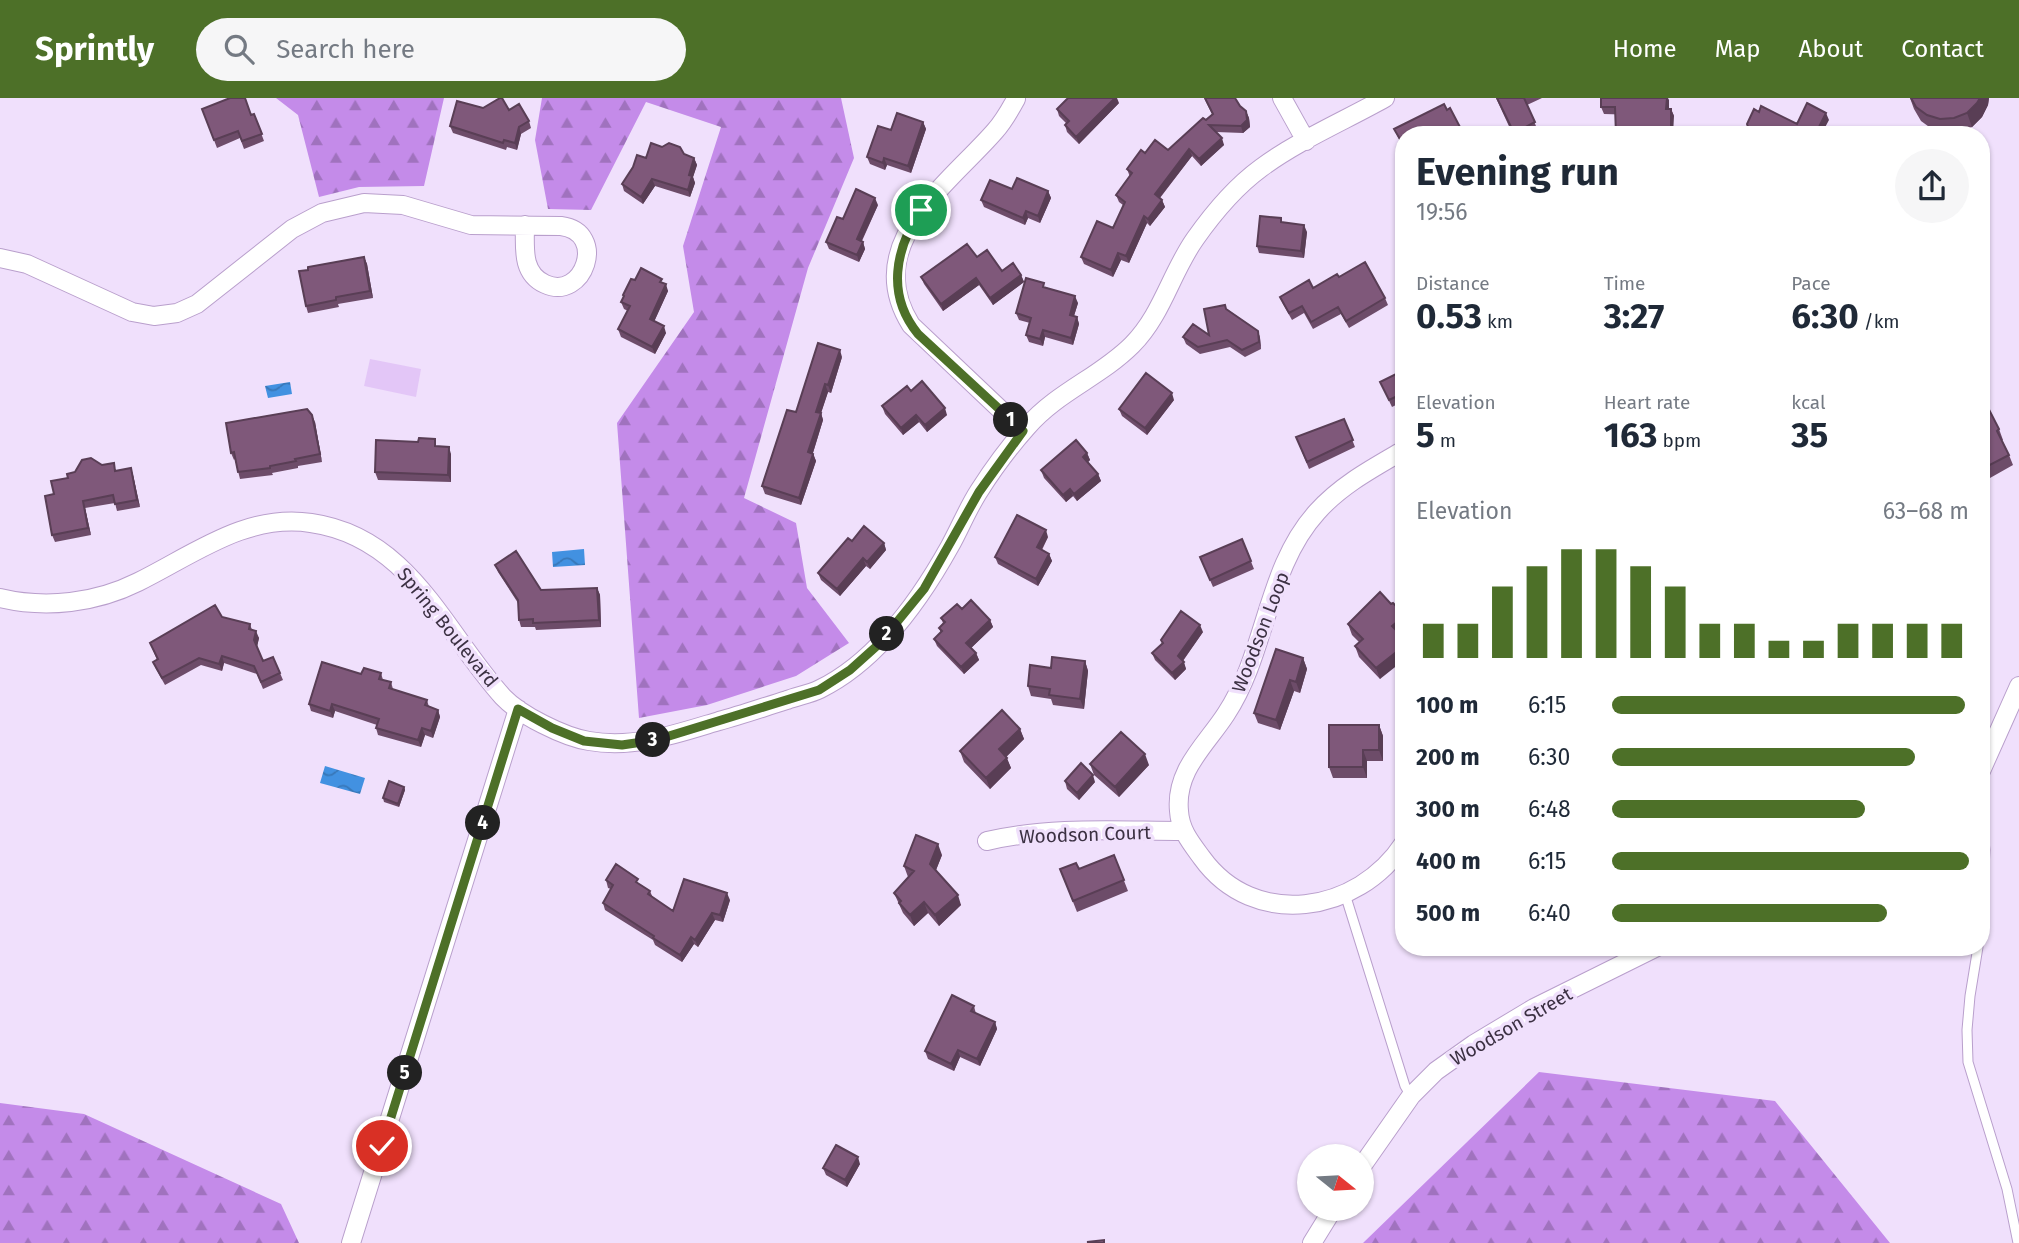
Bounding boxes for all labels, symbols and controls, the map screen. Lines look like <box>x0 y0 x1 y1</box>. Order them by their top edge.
search box <box>196 18 686 81</box>
text: Sprintly <box>35 29 154 69</box>
icon: search <box>220 30 258 68</box>
text: Search here <box>276 34 415 65</box>
text: Home <box>1613 35 1677 63</box>
text: Map <box>1715 35 1761 63</box>
text: About <box>1799 35 1863 63</box>
text: Contact <box>1901 35 1984 63</box>
text: Evening run <box>1416 149 1619 195</box>
button: share <box>1895 149 1969 223</box>
pin <box>891 180 951 240</box>
icon: arrive <box>902 191 940 229</box>
text: 19:56 <box>1416 198 1467 226</box>
text: Distance <box>1416 272 1490 295</box>
text: Time <box>1604 272 1645 295</box>
text: Pace <box>1791 272 1831 295</box>
text: 0.53 <box>1416 295 1482 337</box>
text: 3:27 <box>1604 295 1664 337</box>
text: 6:30 <box>1791 295 1859 337</box>
text: km <box>1482 310 1513 333</box>
text: /km <box>1859 310 1900 333</box>
text: Elevation <box>1416 391 1496 414</box>
text: Heart rate <box>1604 391 1690 414</box>
text: kcal <box>1791 391 1826 414</box>
pin: 1 <box>993 402 1028 438</box>
text: 1 <box>1006 408 1015 431</box>
text: 5 <box>1416 414 1435 456</box>
text: 163 <box>1604 414 1658 456</box>
text: 35 <box>1791 414 1828 456</box>
text: m <box>1435 429 1456 452</box>
text: bpm <box>1658 429 1701 452</box>
text: Elevation <box>1416 497 1512 525</box>
text: 63–68 m <box>1883 497 1969 525</box>
street label: Spring Boulevard <box>392 563 503 692</box>
street label: Woodson Loop <box>1227 568 1294 696</box>
pin: 2 <box>870 616 904 652</box>
text: 2 <box>882 622 891 645</box>
text: 100 m <box>1416 691 1478 719</box>
text: 6:15 <box>1528 691 1566 719</box>
pin: 3 <box>636 722 670 758</box>
text: 3 <box>648 728 657 751</box>
text: 200 m <box>1416 743 1480 771</box>
text: 6:30 <box>1528 743 1570 771</box>
text: 300 m <box>1416 795 1480 823</box>
text: 6:48 <box>1528 795 1571 823</box>
pin: 4 <box>466 806 500 840</box>
text: 4 <box>477 811 488 834</box>
street label: Woodson Court <box>1019 821 1151 848</box>
text: 400 m <box>1416 847 1481 875</box>
text: 6:15 <box>1528 847 1566 875</box>
text: 500 m <box>1416 899 1480 927</box>
text: 6:40 <box>1528 899 1571 927</box>
street label: Woodson Street <box>1446 982 1576 1071</box>
pin: 5 <box>388 1056 422 1090</box>
text: 5 <box>399 1061 410 1084</box>
pin <box>352 1116 412 1176</box>
icon: check <box>363 1127 401 1165</box>
north arrow <box>1297 1144 1374 1222</box>
map controls <box>1297 1144 1374 1221</box>

